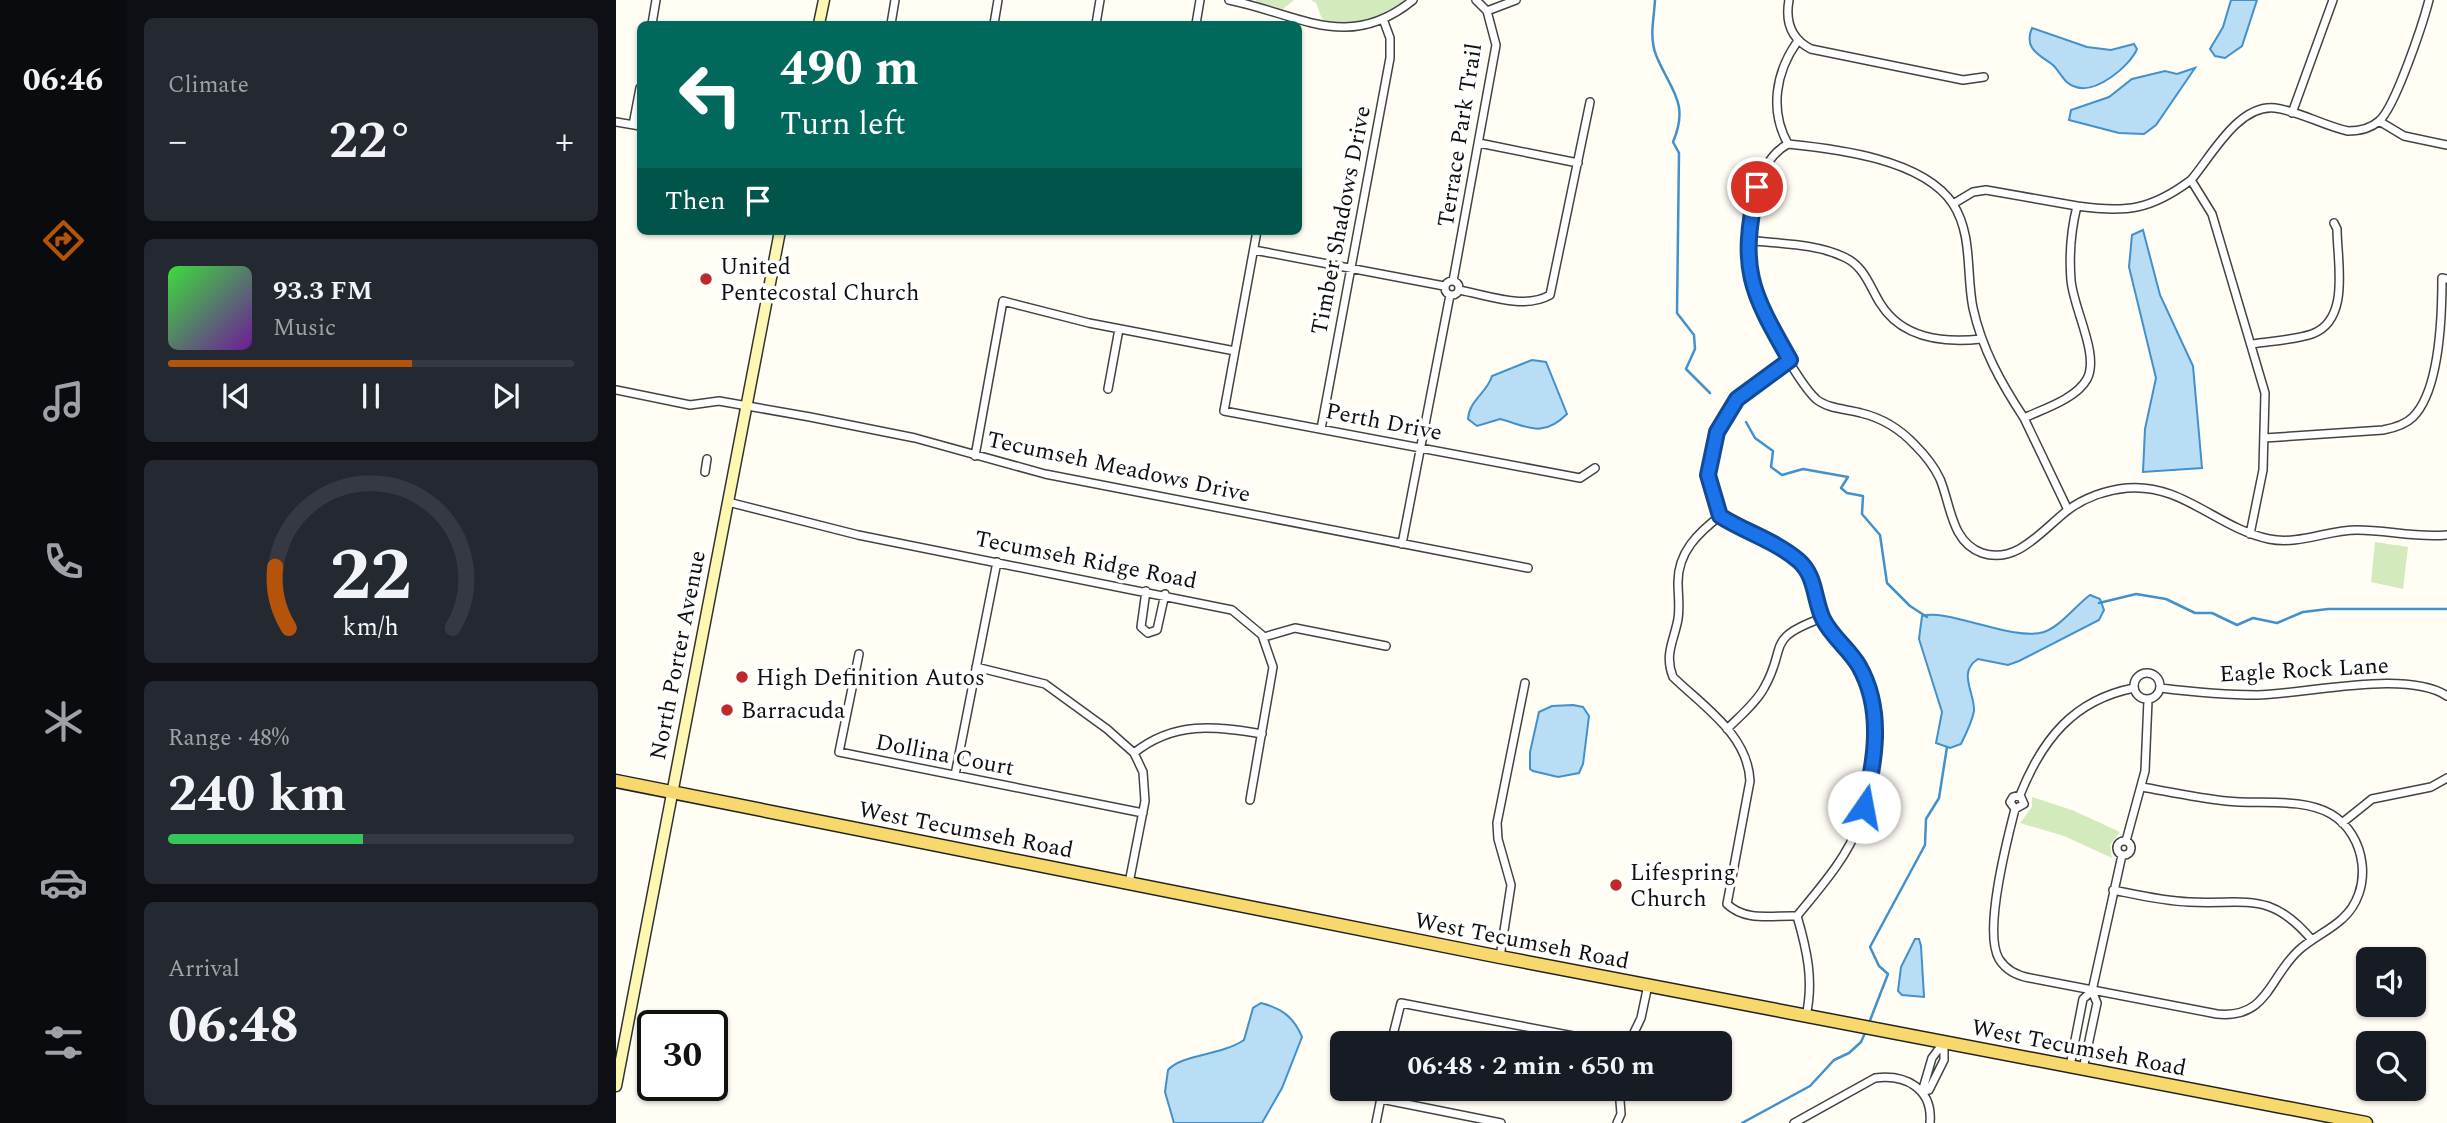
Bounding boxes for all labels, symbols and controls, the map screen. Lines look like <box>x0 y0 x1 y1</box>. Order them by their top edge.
text: 490 m <box>780 32 919 107</box>
street label: Terrace Park Trail <box>1429 41 1492 230</box>
icon: left <box>665 49 756 140</box>
text: 06:46 <box>23 56 103 105</box>
text: Climate <box>168 68 249 103</box>
text: Turn left <box>780 100 906 149</box>
text: 22° <box>329 102 413 181</box>
street label: Timber Shadows Drive <box>1302 103 1381 338</box>
text: − <box>168 113 187 171</box>
text: + <box>555 113 574 171</box>
pin <box>1727 157 1787 217</box>
icon: arrive <box>1738 168 1776 206</box>
text: Then <box>665 181 725 221</box>
icon: arrive <box>739 182 777 220</box>
icon: directions <box>39 216 88 265</box>
place label: United Pentecostal Church <box>720 250 919 311</box>
text: 93.3 FM <box>273 271 373 311</box>
marker: United Pentecostal Church <box>698 271 714 287</box>
text: Music <box>273 311 336 346</box>
icon: music <box>39 377 88 426</box>
icon: previous <box>217 377 255 415</box>
icon: pause <box>352 377 390 415</box>
icon: next <box>487 377 525 415</box>
street label: Perth Drive <box>1322 394 1445 451</box>
street label: Tecumseh Meadows Drive <box>984 422 1254 513</box>
text: 22 <box>330 521 412 632</box>
street label: Tecumseh Ridge Road <box>972 522 1200 599</box>
icon: phone <box>39 537 88 586</box>
street label: North Porter Avenue <box>641 547 716 763</box>
text: km/h <box>343 608 399 646</box>
street label: Eagle Rock Lane <box>2218 649 2390 692</box>
place label: High Definition Autos <box>756 661 985 696</box>
marker: High Definition Autos <box>734 669 750 685</box>
place label: Barracuda <box>741 694 845 729</box>
icon: climate <box>39 697 88 746</box>
marker: Barracuda <box>719 702 735 718</box>
text: Range · 48% <box>168 721 289 756</box>
street label: Dollina Court <box>872 725 1017 786</box>
text: 240 km <box>168 755 347 834</box>
position arrow <box>1827 770 1901 844</box>
street label: West Tecumseh Road <box>855 792 1076 868</box>
place label: Lifespring Church <box>1630 856 1736 917</box>
icon: car <box>39 858 88 907</box>
marker: Lifespring Church <box>1608 877 1624 893</box>
street label: West Tecumseh Road <box>1411 903 1632 979</box>
map controls <box>2356 947 2426 1101</box>
button: sound <box>2356 947 2426 1017</box>
text: Arrival <box>168 952 240 987</box>
text: 06:48 <box>168 986 299 1065</box>
speed limit sign: 30 <box>637 1010 728 1101</box>
street label: West Tecumseh Road <box>1968 1010 2189 1086</box>
icon: filters <box>39 1018 88 1067</box>
button: search <box>2356 1031 2426 1101</box>
text: 06:48 · 2 min · 650 m <box>1407 1046 1655 1086</box>

